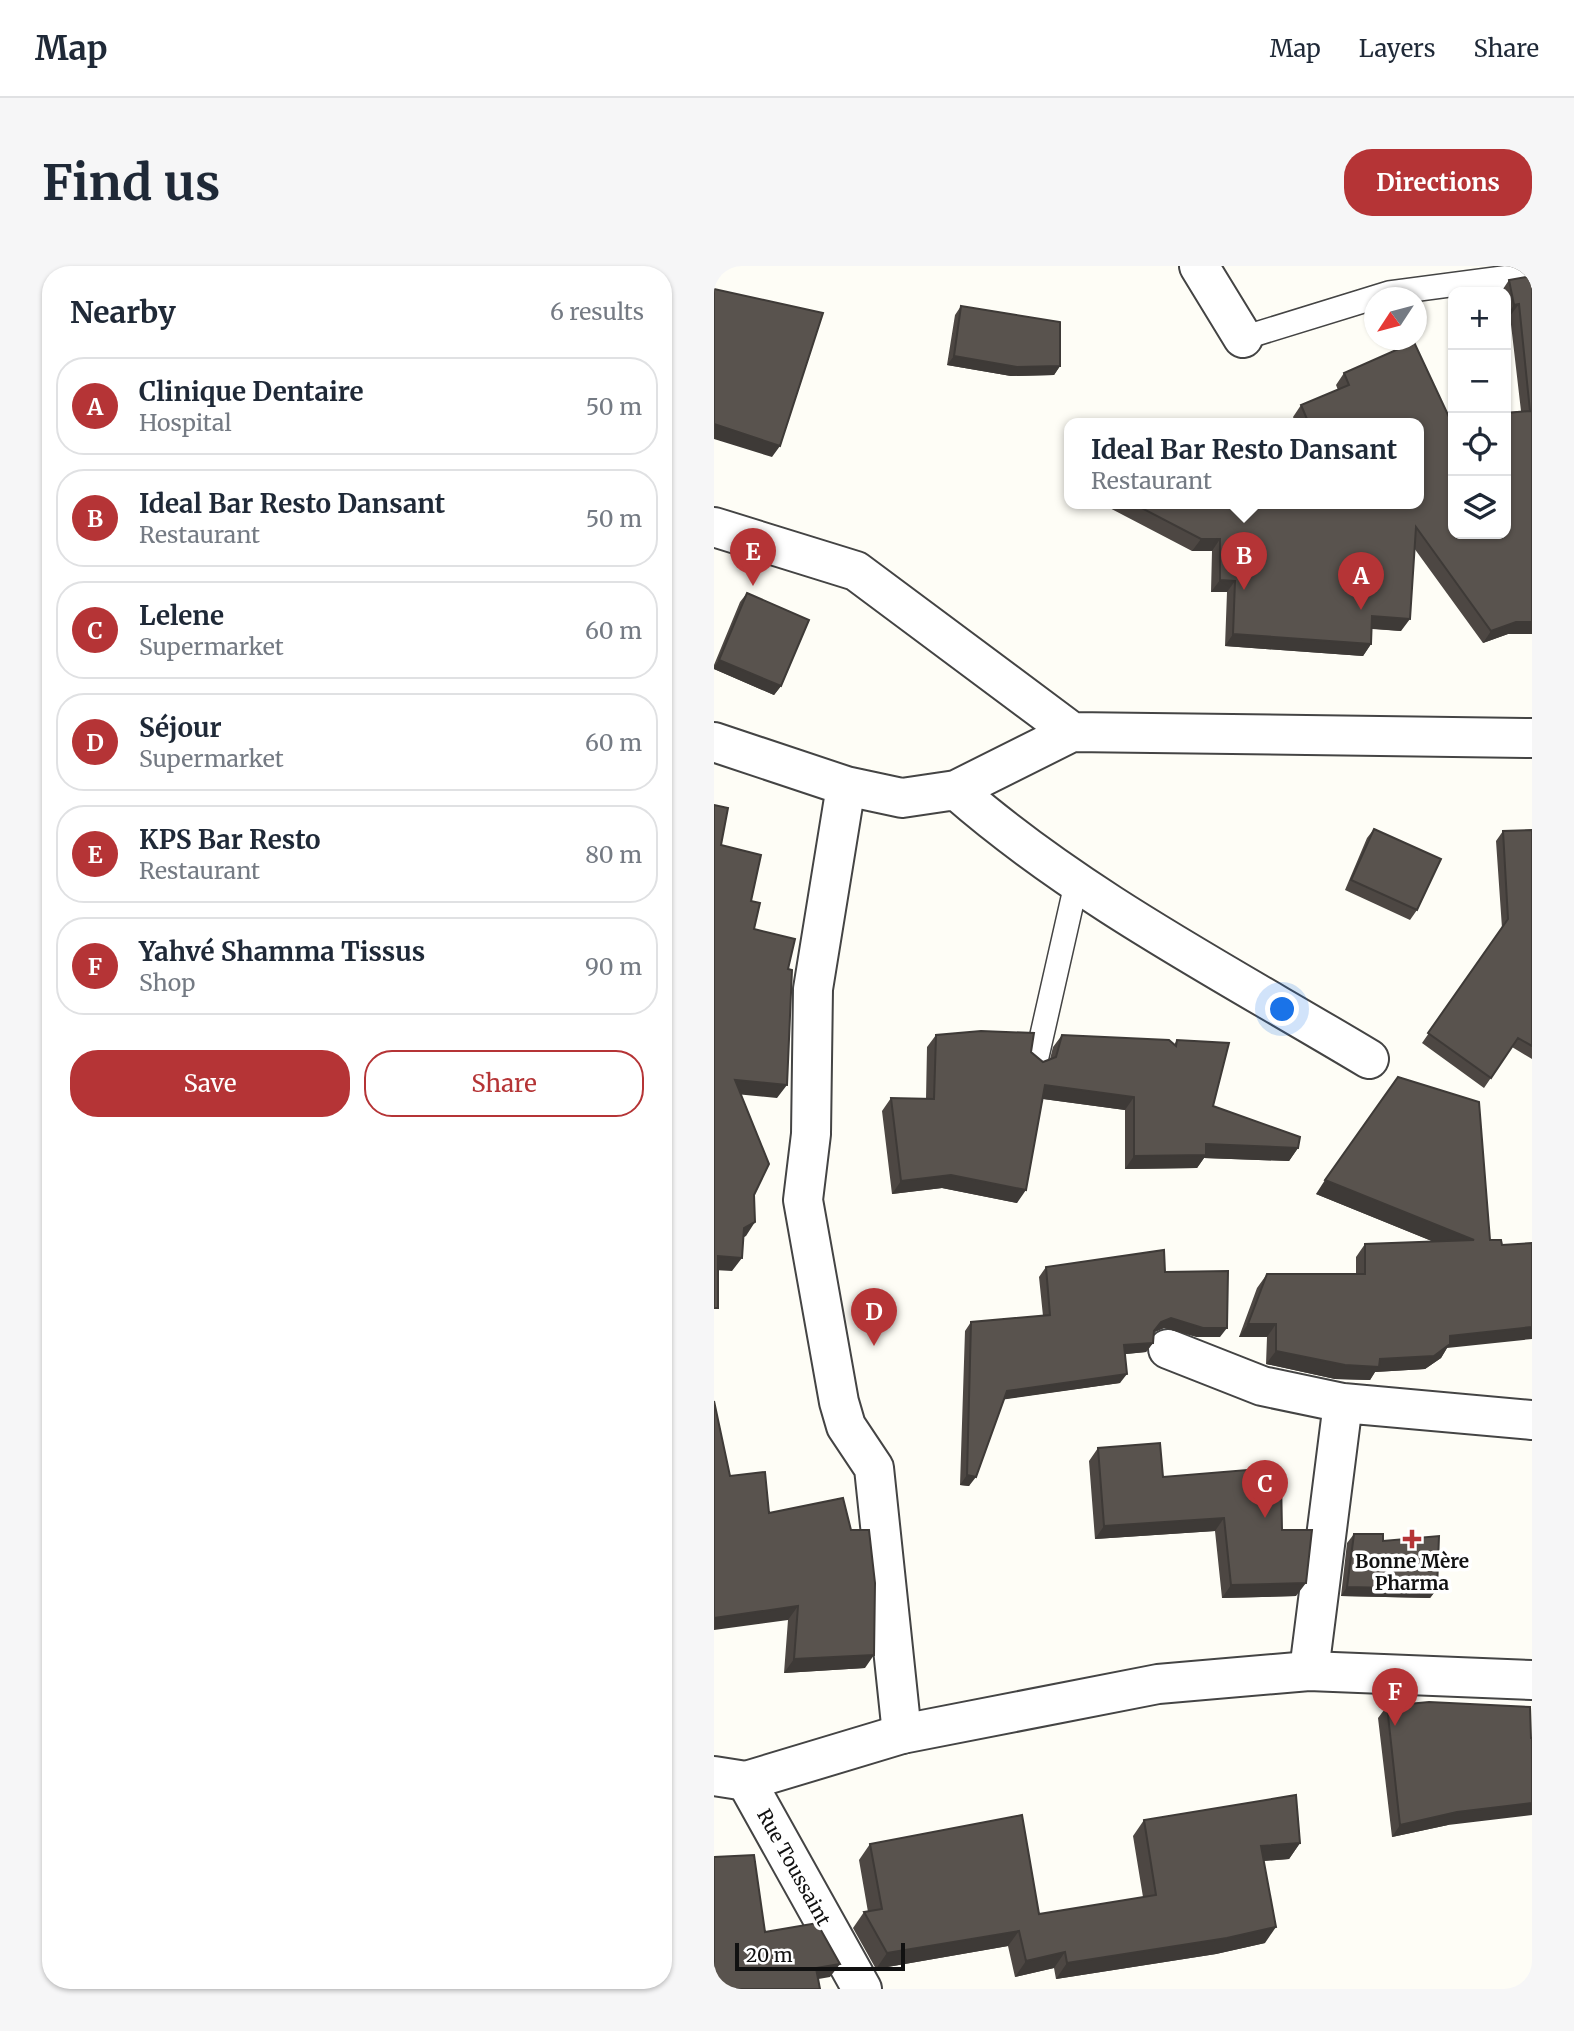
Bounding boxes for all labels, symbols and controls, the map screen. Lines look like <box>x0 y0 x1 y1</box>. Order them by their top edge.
text: Map <box>35 28 108 69</box>
text: Map <box>1270 33 1321 64</box>
text: Layers <box>1359 33 1435 64</box>
text: Share <box>1473 33 1539 64</box>
button: Directions <box>1344 149 1532 216</box>
text: Find us <box>42 152 220 213</box>
north arrow <box>1364 287 1427 350</box>
map controls <box>1448 287 1511 539</box>
button: + <box>1448 287 1511 350</box>
text: Nearby <box>70 293 176 331</box>
text: 6 results <box>550 297 644 326</box>
button: − <box>1448 350 1511 413</box>
text: Clinique Dentaire <box>139 375 364 408</box>
text: A <box>87 392 103 421</box>
text: 50 m <box>586 392 642 421</box>
text: Hospital <box>139 408 232 437</box>
button: locate <box>1448 413 1511 476</box>
popup <box>1064 418 1424 509</box>
text: Ideal Bar Resto Dansant <box>1091 433 1397 466</box>
text: Restaurant <box>1091 466 1212 495</box>
button: layers <box>1448 476 1511 539</box>
text: Ideal Bar Resto Dansant <box>139 487 445 520</box>
text: B <box>87 504 103 533</box>
text: 50 m <box>586 504 642 533</box>
text: Restaurant <box>139 520 260 549</box>
pin: E <box>730 528 776 586</box>
pin: B <box>1221 532 1267 590</box>
pin: A <box>1338 552 1384 610</box>
text: Lelene <box>139 599 224 632</box>
text: C <box>87 616 103 645</box>
text: 60 m <box>585 616 642 645</box>
text: Supermarket <box>139 632 284 661</box>
text: Séjour <box>139 711 222 744</box>
text: D <box>86 728 104 757</box>
text: 60 m <box>585 728 642 757</box>
text: Supermarket <box>139 744 284 773</box>
text: KPS Bar Resto <box>139 823 321 856</box>
text: E <box>87 840 103 869</box>
text: 80 m <box>585 840 642 869</box>
text: Restaurant <box>139 856 260 885</box>
text: Yahvé Shamma Tissus <box>139 935 425 968</box>
text: F <box>88 952 102 981</box>
text: 90 m <box>585 952 642 981</box>
text: Shop <box>139 968 195 997</box>
your location <box>1265 992 1299 1026</box>
button: Save <box>70 1050 350 1117</box>
button: Share <box>364 1050 644 1117</box>
pin: D <box>851 1288 897 1346</box>
pin: C <box>1242 1460 1288 1518</box>
marker: Bonne Mère Pharma <box>1404 1531 1420 1547</box>
place label: Bonne Mère Pharma <box>1355 1549 1469 1595</box>
pin: F <box>1372 1668 1418 1726</box>
street label: Rue Toussaint <box>752 1804 836 1930</box>
scale bar <box>735 1940 905 1972</box>
text: 20 m <box>746 1943 793 1967</box>

